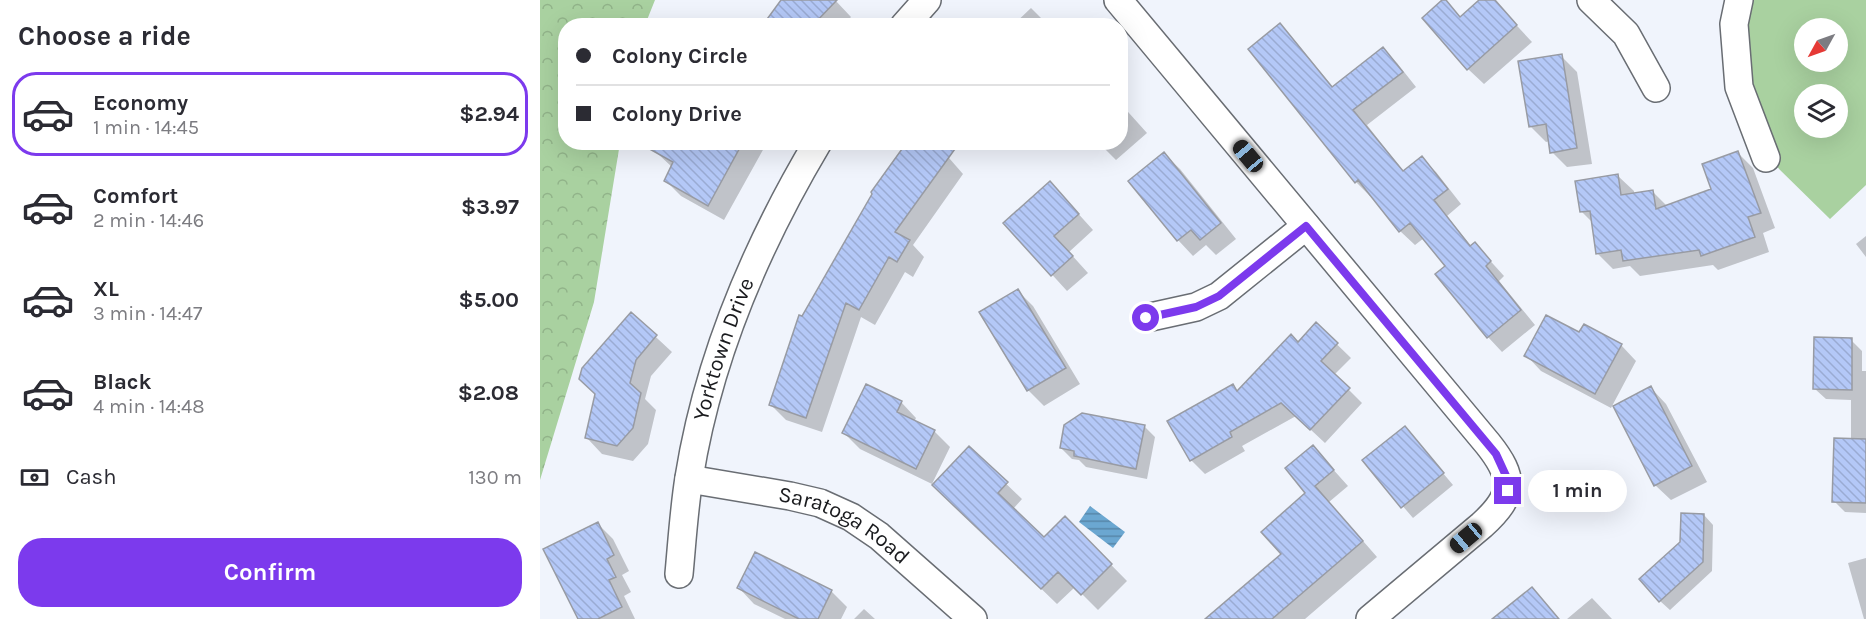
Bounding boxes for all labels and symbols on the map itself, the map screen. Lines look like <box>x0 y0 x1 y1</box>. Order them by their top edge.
north arrow <box>1794 18 1848 72</box>
car <box>1230 136 1266 176</box>
street label: Yorktown Drive <box>688 274 760 423</box>
route start <box>1132 304 1159 331</box>
callout: 1 min <box>1529 470 1628 512</box>
route end <box>1494 477 1521 504</box>
street label: Saratoga Road <box>776 481 915 570</box>
car <box>1446 520 1486 556</box>

